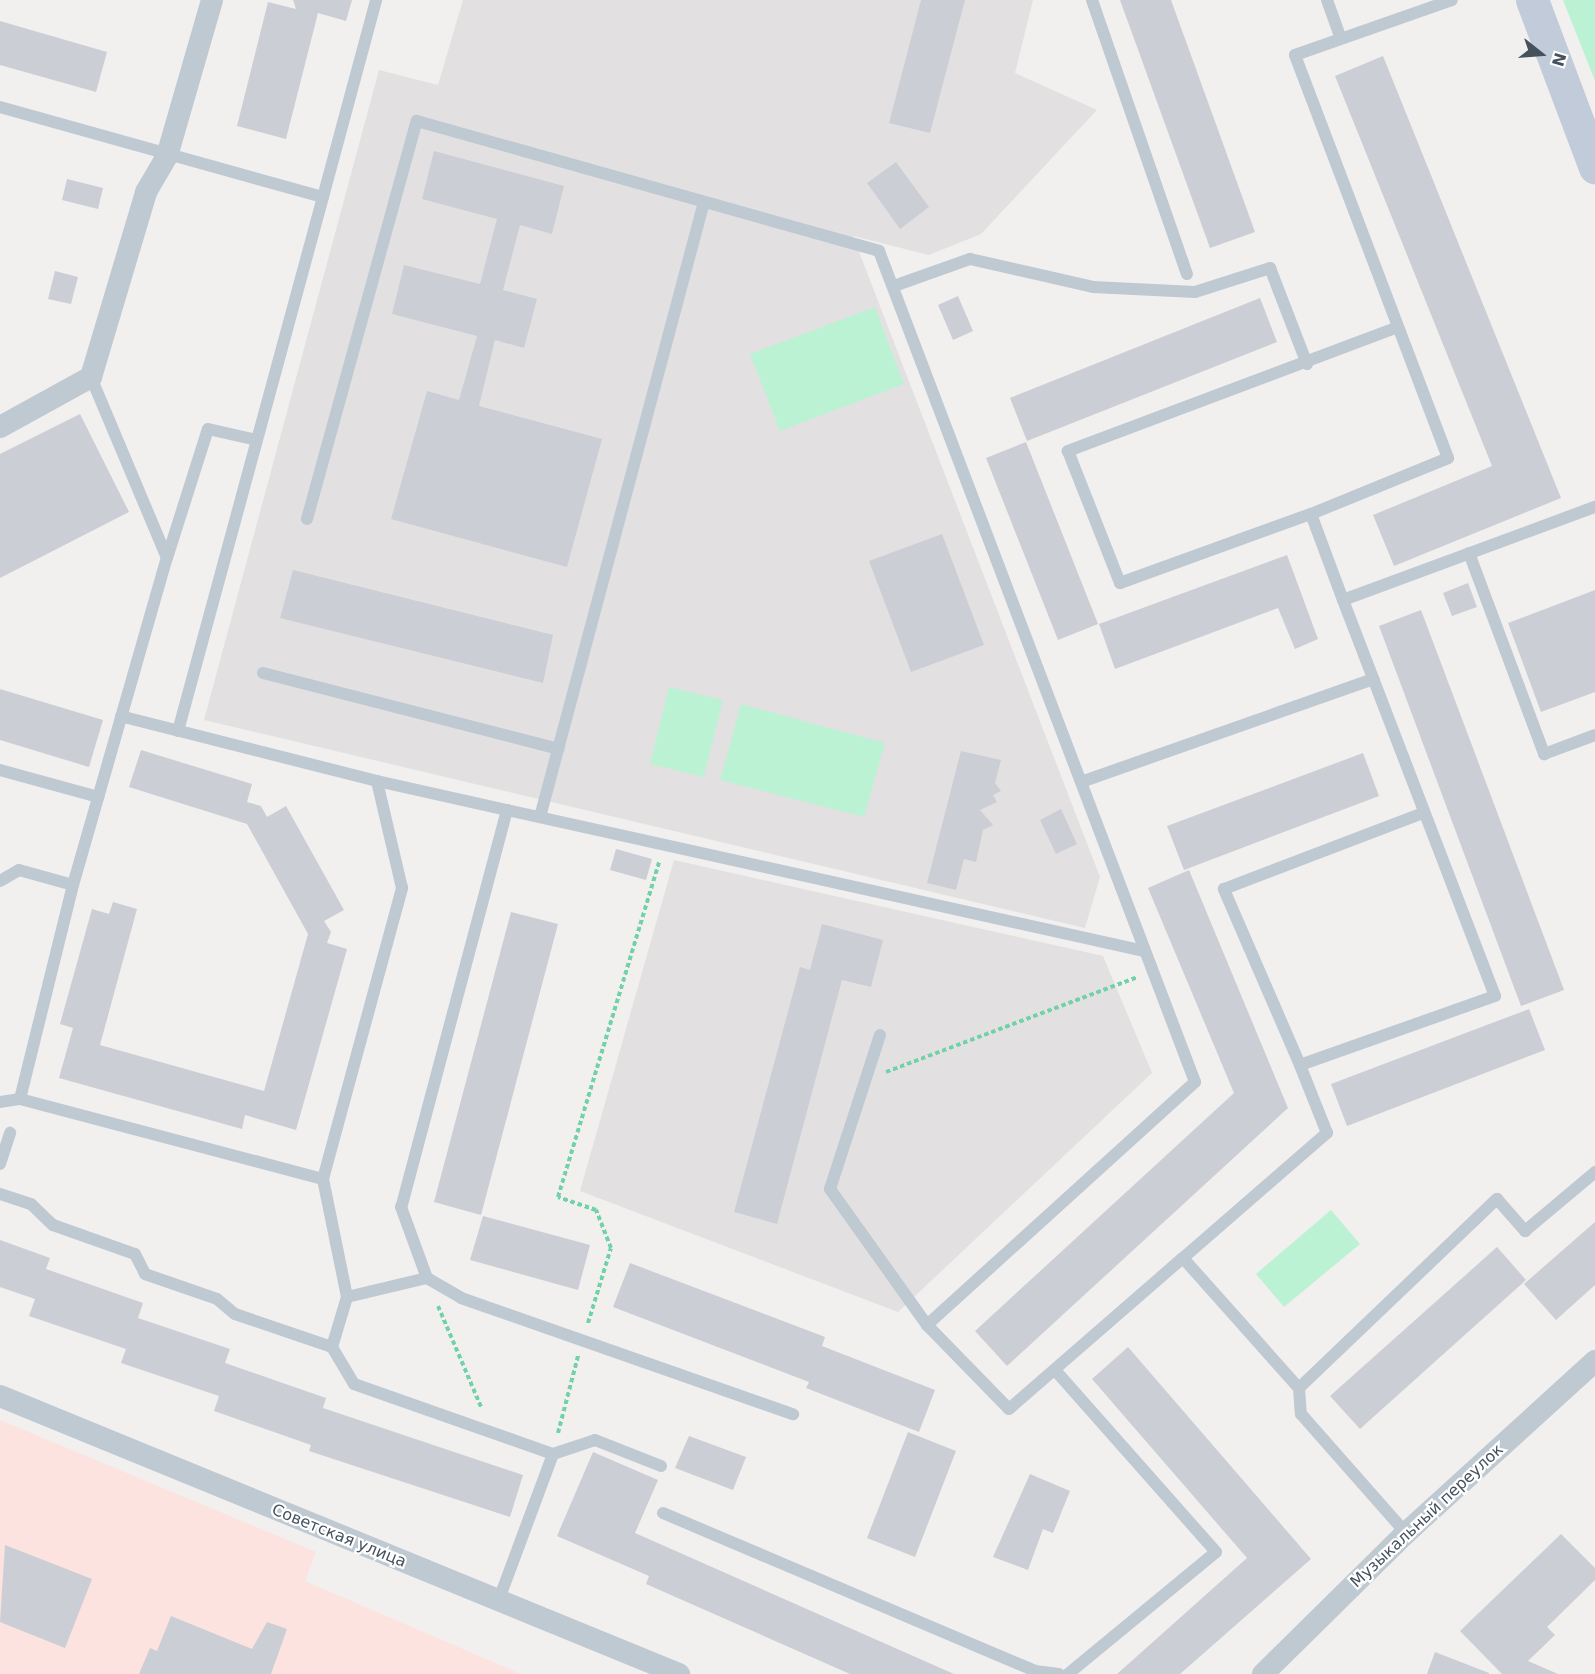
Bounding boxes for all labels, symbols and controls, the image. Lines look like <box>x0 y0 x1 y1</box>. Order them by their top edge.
north arrow <box>1511 24 1571 84</box>
text: N <box>1548 50 1570 69</box>
street label: Музыкальный переулок <box>1347 1440 1507 1592</box>
street label: Советская улица <box>269 1500 409 1572</box>

